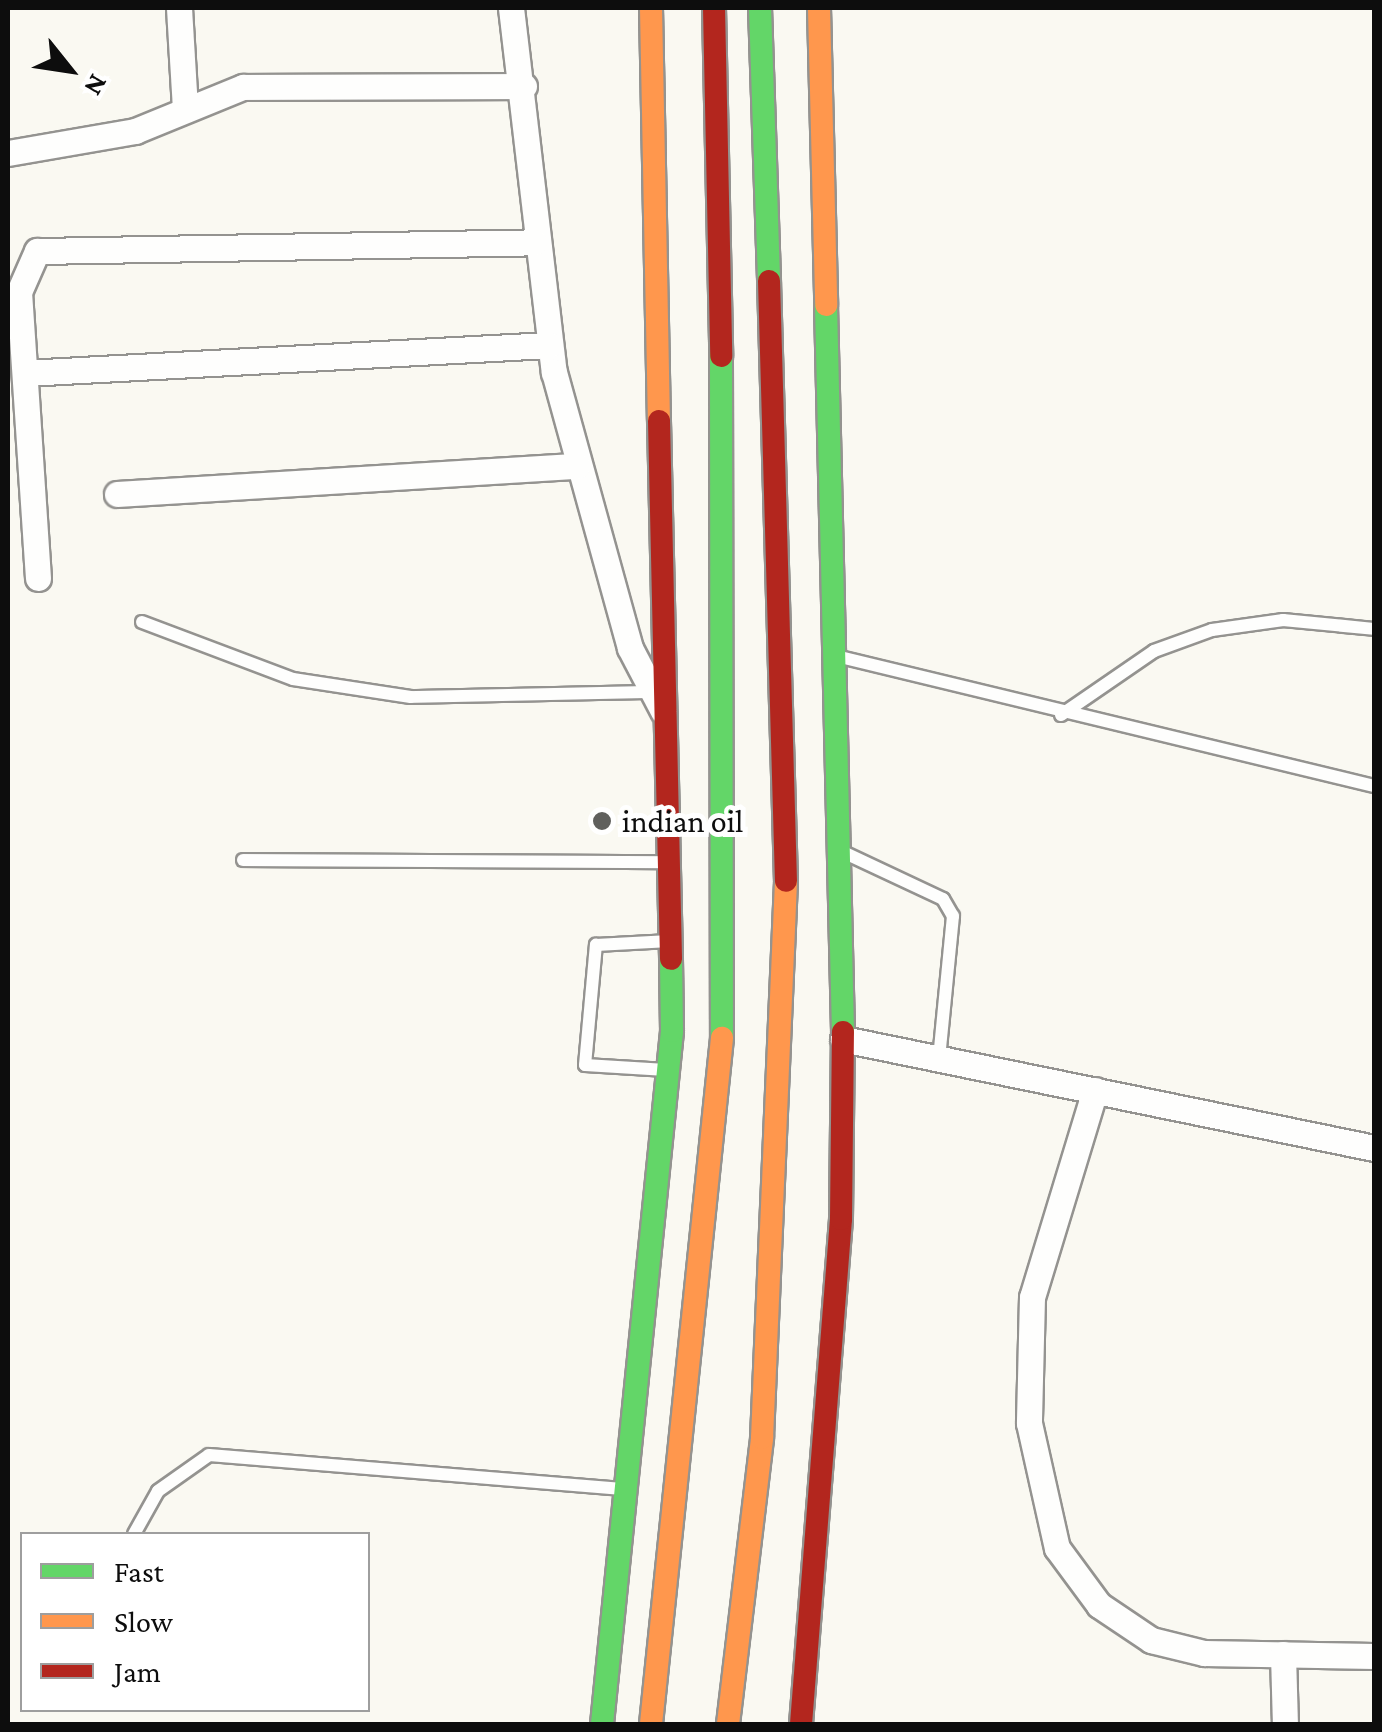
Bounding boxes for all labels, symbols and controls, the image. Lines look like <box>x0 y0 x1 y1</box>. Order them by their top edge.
north arrow <box>20 20 120 120</box>
text: N <box>78 69 115 101</box>
place label: indian oil <box>622 802 743 840</box>
marker: indian oil <box>591 810 613 832</box>
legend <box>20 1532 370 1712</box>
text: Fast <box>114 1555 164 1588</box>
text: Slow <box>114 1605 173 1638</box>
text: Jam <box>114 1655 161 1688</box>

